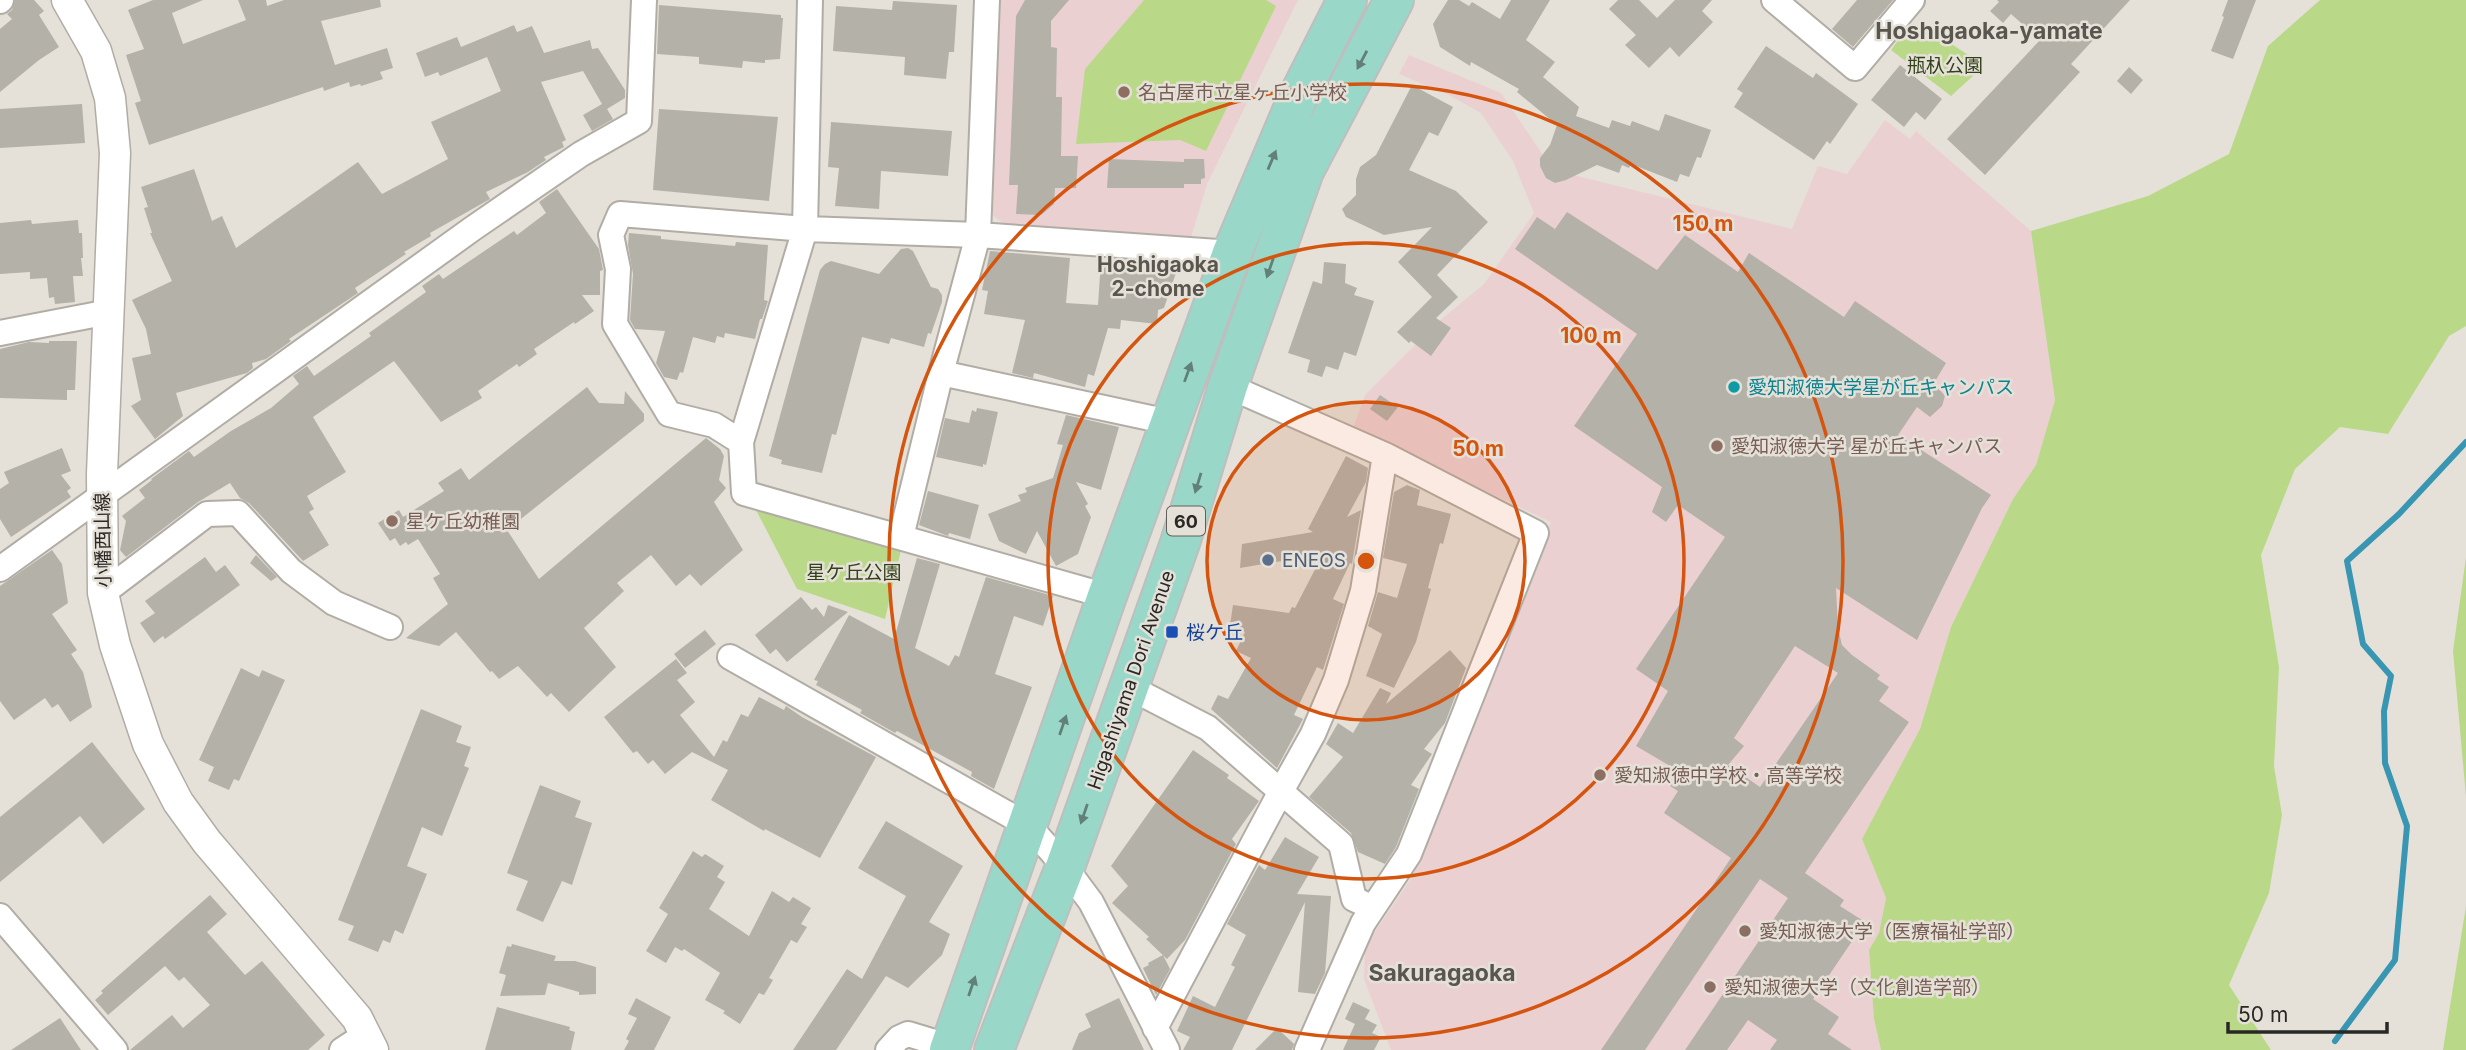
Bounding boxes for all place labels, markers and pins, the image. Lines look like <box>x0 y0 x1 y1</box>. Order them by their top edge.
place label: 名古屋市立星ヶ丘小学校 <box>1138 81 1347 104</box>
marker: 名古屋市立星ヶ丘小学校 <box>1116 84 1132 100</box>
place label: 愛知淑徳大学星が丘キャンパス <box>1748 376 2014 399</box>
marker: 愛知淑徳大学星が丘キャンパス <box>1726 379 1742 395</box>
place label: 愛知淑徳大学 星が丘キャンパス <box>1731 435 2002 458</box>
marker: 愛知淑徳大学 星が丘キャンパス <box>1709 438 1725 454</box>
place label: 星ケ丘幼稚園 <box>406 510 520 533</box>
marker: 星ケ丘幼稚園 <box>384 513 400 529</box>
place label: ENEOS <box>1282 549 1346 572</box>
centre of rings <box>1354 549 1378 573</box>
marker: ENEOS <box>1260 552 1276 568</box>
place label: 桜ケ丘 <box>1186 621 1243 644</box>
marker: 桜ケ丘 <box>1164 624 1180 640</box>
place label: 愛知淑徳中学校・高等学校 <box>1614 764 1842 787</box>
marker: 愛知淑徳中学校・高等学校 <box>1592 767 1608 783</box>
place label: 愛知淑徳大学（医療福祉学部） <box>1759 920 2025 943</box>
marker: 愛知淑徳大学（医療福祉学部） <box>1737 923 1753 939</box>
place label: 愛知淑徳大学（文化創造学部） <box>1724 976 1990 999</box>
marker: 愛知淑徳大学（文化創造学部） <box>1702 979 1718 995</box>

